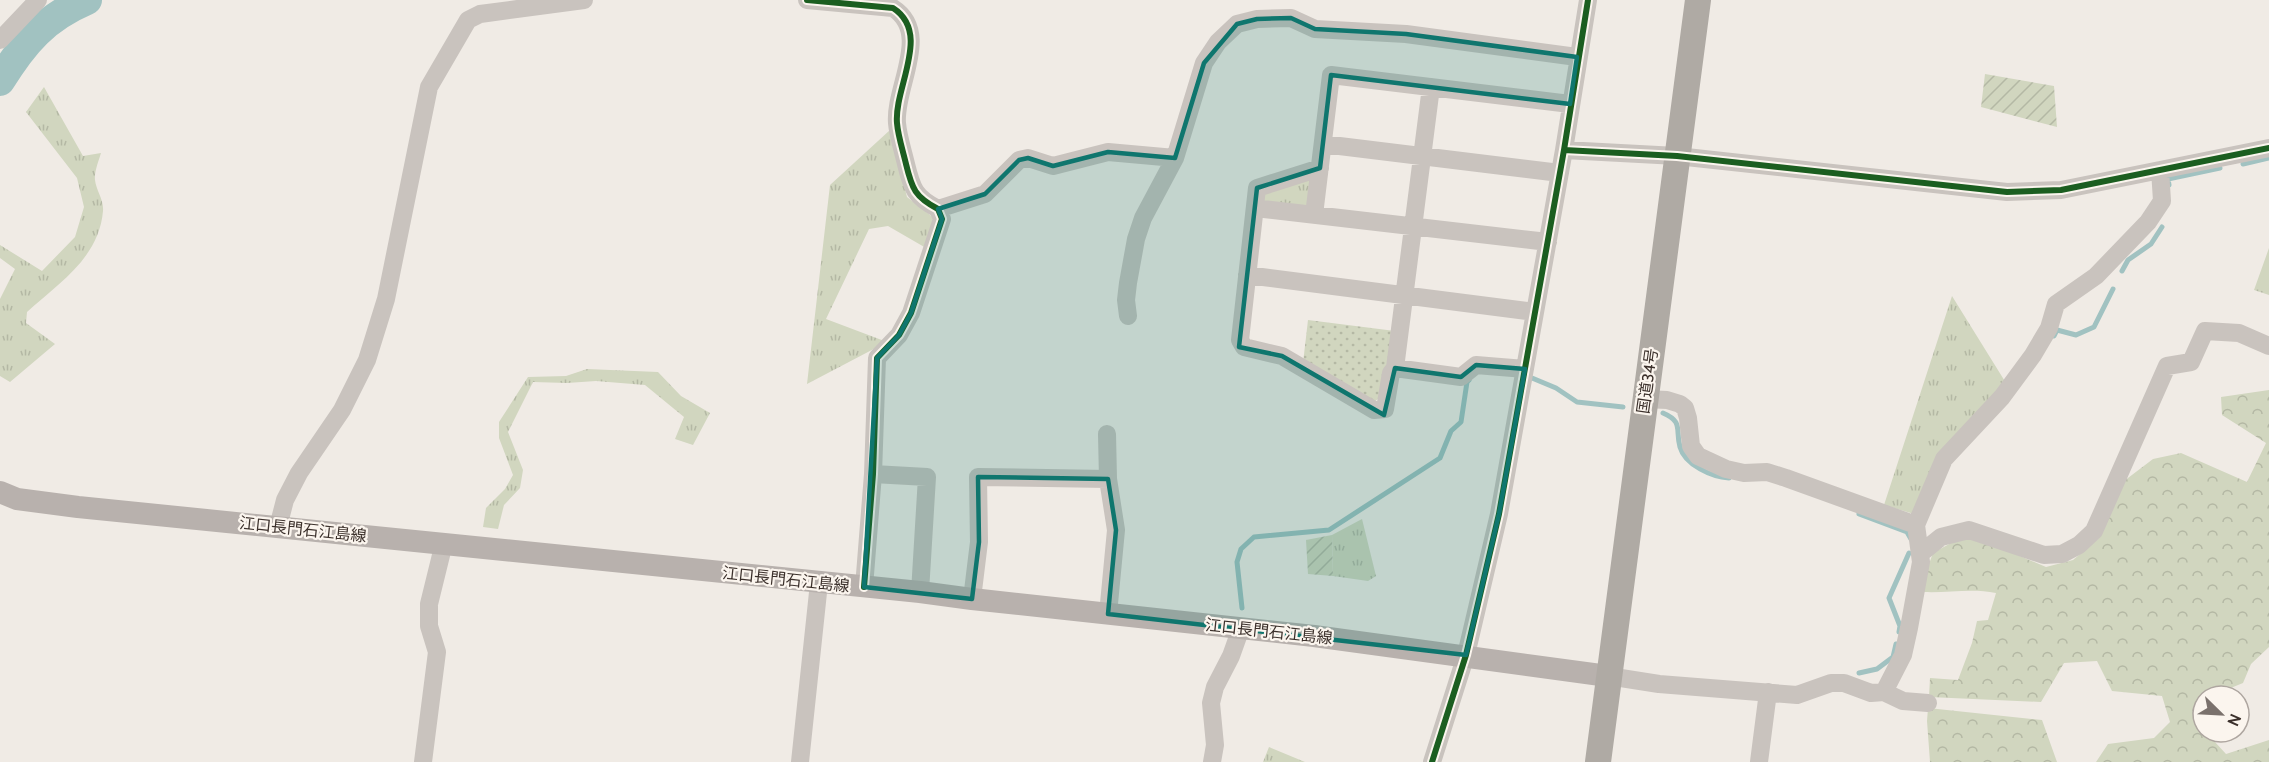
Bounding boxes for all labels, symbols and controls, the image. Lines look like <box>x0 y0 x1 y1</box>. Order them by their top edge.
street label: 国道34号 <box>1634 347 1661 415</box>
street label: 江口長門石江島線 <box>238 513 368 546</box>
street label: 江口長門石江島線 <box>721 563 851 596</box>
street label: 江口長門石江島線 <box>1204 615 1334 648</box>
north arrow <box>2191 684 2251 744</box>
text: N <box>2223 711 2245 729</box>

